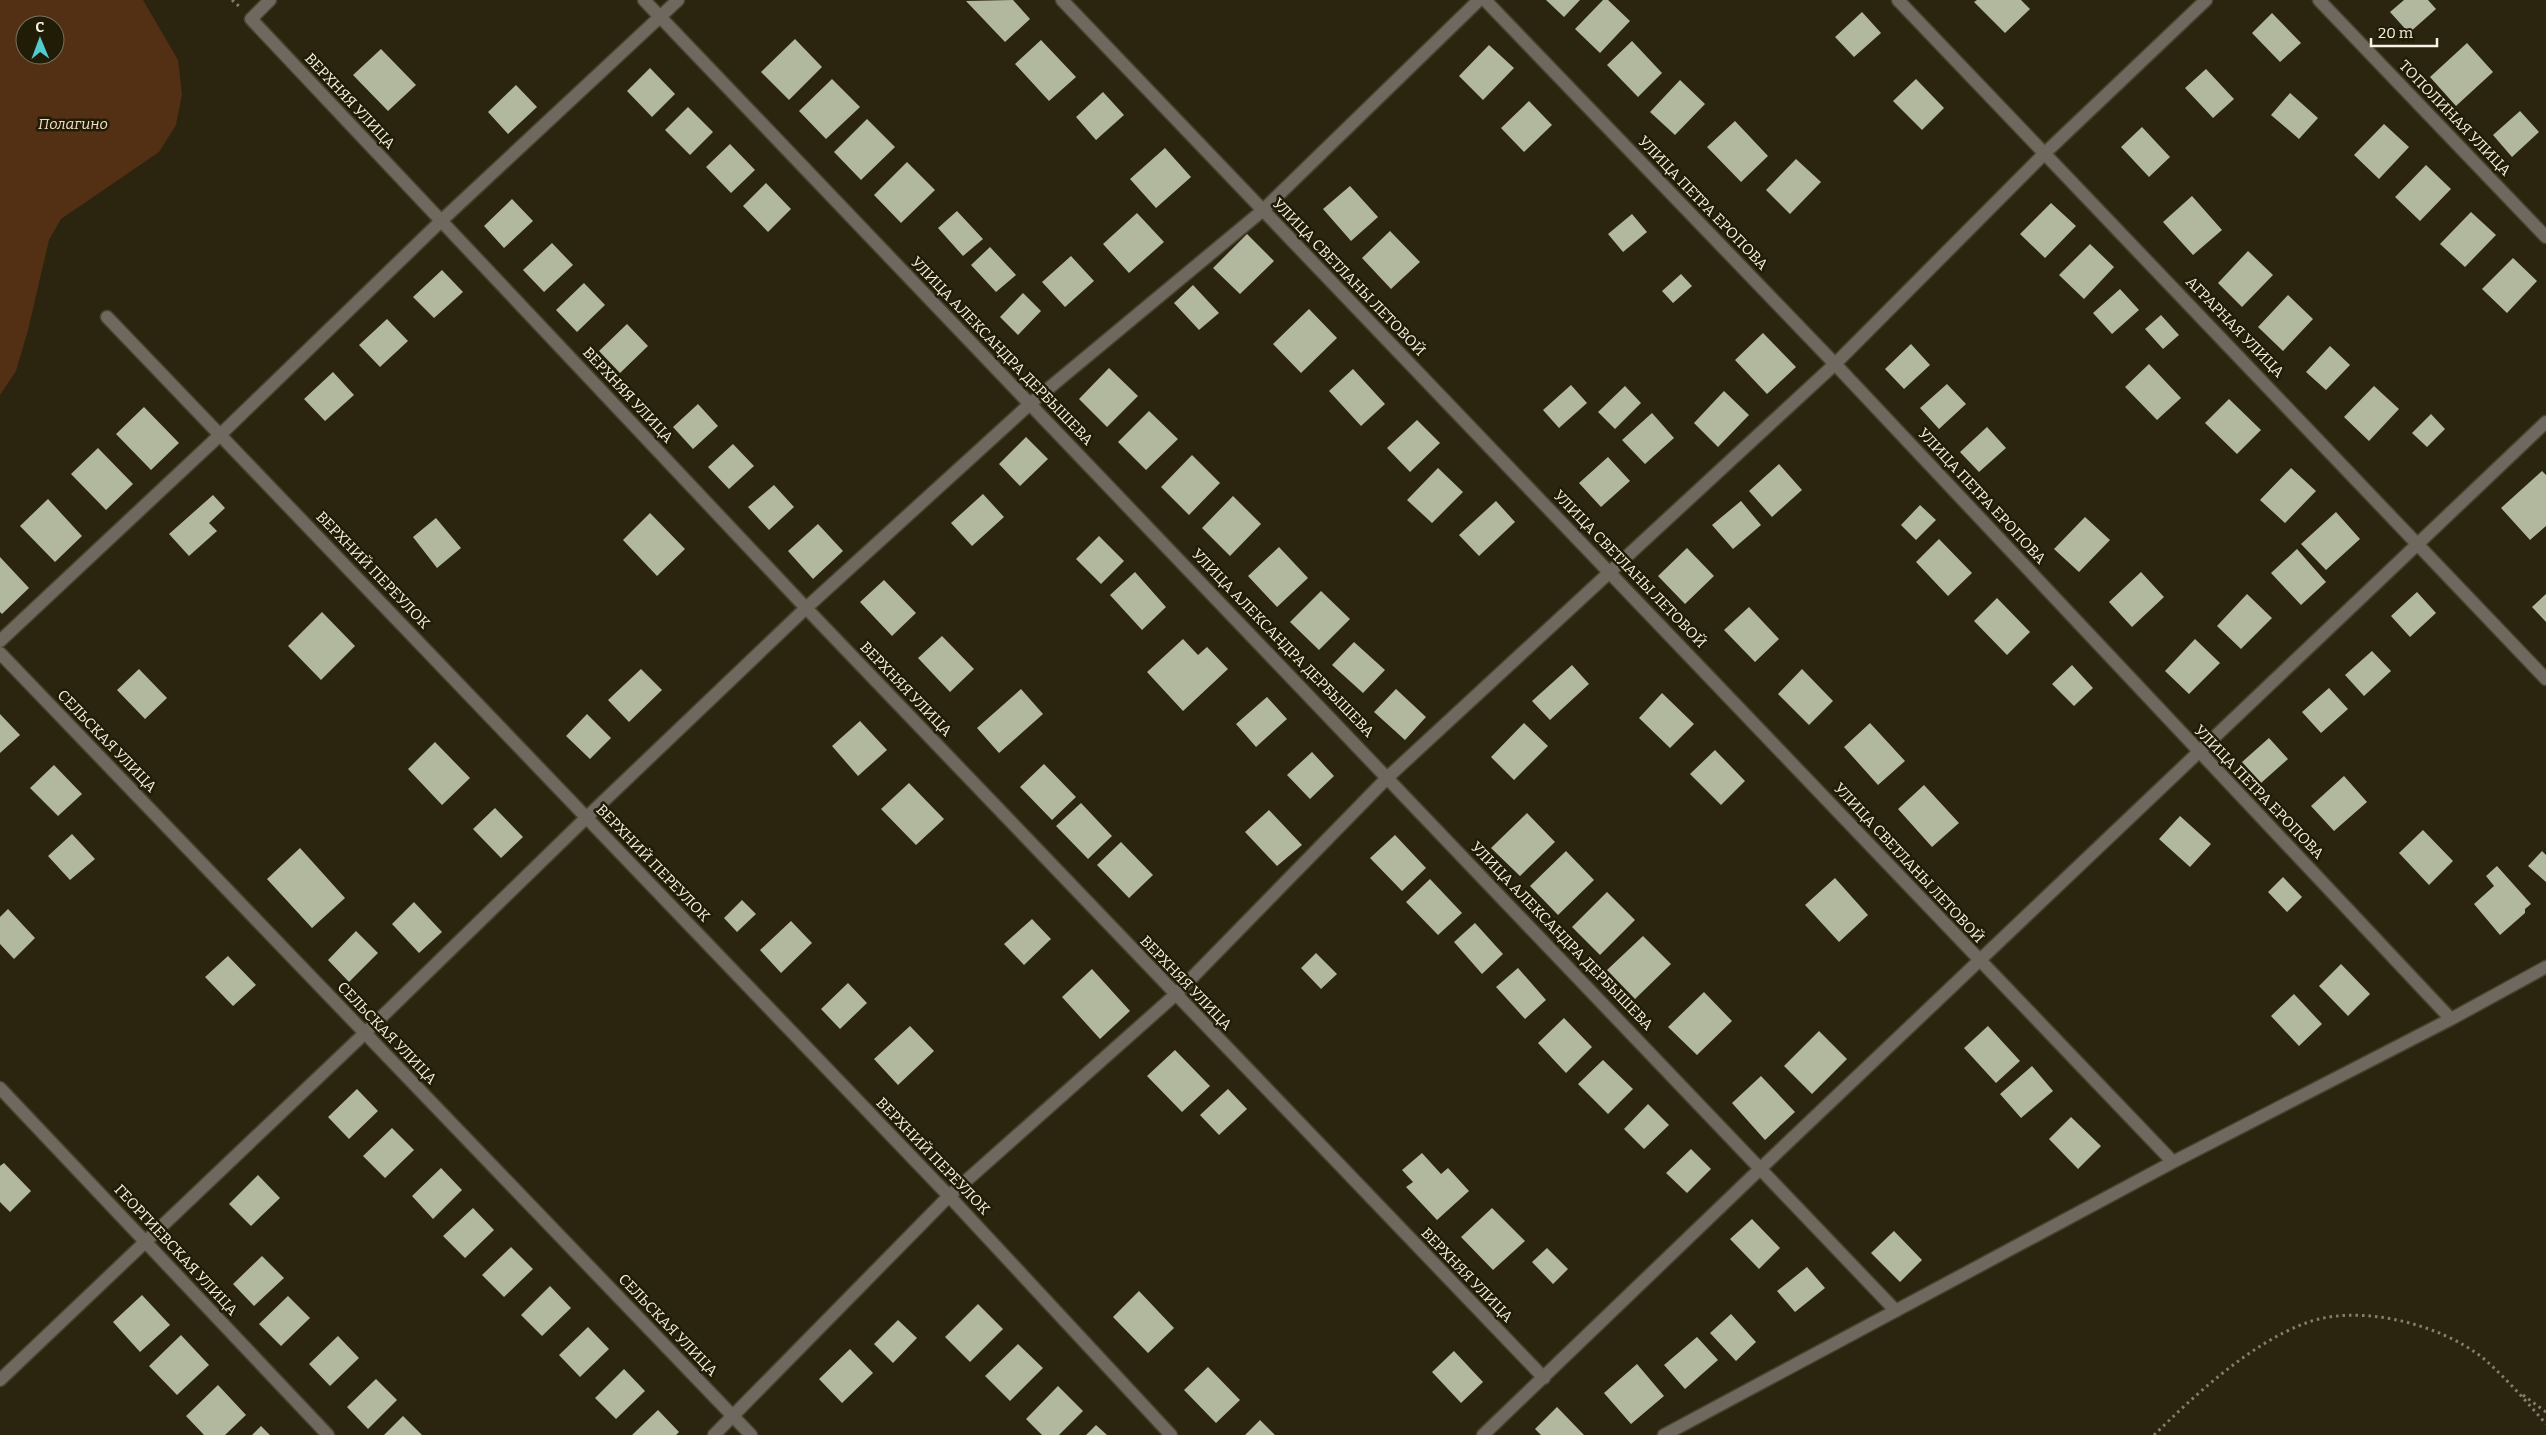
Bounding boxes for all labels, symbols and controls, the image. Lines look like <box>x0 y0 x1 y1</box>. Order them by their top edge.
north arrow <box>15 15 65 65</box>
scale bar <box>2371 15 2437 47</box>
text: С <box>35 19 44 36</box>
text: 20 m <box>2378 24 2414 42</box>
street label: ВЕРХНЯЯ УЛИЦА <box>301 49 399 153</box>
street label: ТОПОЛИНАЯ УЛИЦА <box>2395 57 2515 180</box>
park label: Полагино <box>38 115 108 133</box>
street label: УЛИЦА ПЕТРА ЕРОПОВА <box>1634 132 1772 274</box>
street label: УЛИЦА СВЕТЛАНЫ ЛЕТОВОЙ <box>1269 194 1429 360</box>
street label: УЛИЦА АЛЕКСАНДРА ДЕРБЫШЕВА <box>907 253 1097 449</box>
street label: АГРАРНАЯ УЛИЦА <box>2182 273 2288 382</box>
street label: ВЕРХНЯЯ УЛИЦА <box>579 343 677 447</box>
street label: УЛИЦА ПЕТРА ЕРОПОВА <box>1914 424 2050 568</box>
street label: УЛИЦА СВЕТЛАНЫ ЛЕТОВОЙ <box>1550 486 1710 652</box>
street label: ВЕРХНИЙ ПЕРЕУЛОК <box>312 508 434 633</box>
street label: УЛИЦА АЛЕКСАНДРА ДЕРБЫШЕВА <box>1188 545 1378 741</box>
street label: ВЕРХНЯЯ УЛИЦА <box>856 638 956 740</box>
street label: СЕЛЬСКАЯ УЛИЦА <box>54 686 161 796</box>
street label: УЛИЦА ПЕТРА ЕРОПОВА <box>2190 721 2328 863</box>
street label: УЛИЦА СВЕТЛАНЫ ЛЕТОВОЙ <box>1830 779 1988 947</box>
street label: ВЕРХНИЙ ПЕРЕУЛОК <box>592 801 714 926</box>
street label: УЛИЦА АЛЕКСАНДРА ДЕРБЫШЕВА <box>1467 838 1657 1034</box>
street label: ВЕРХНЯЯ УЛИЦА <box>1136 932 1236 1034</box>
street label: СЕЛЬСКАЯ УЛИЦА <box>334 978 441 1088</box>
street label: ВЕРХНИЙ ПЕРЕУЛОК <box>872 1094 994 1219</box>
street label: ГЕОРГИЕВСКАЯ УЛИЦА <box>111 1181 242 1319</box>
street label: ВЕРХНЯЯ УЛИЦА <box>1417 1224 1517 1326</box>
street label: СЕЛЬСКАЯ УЛИЦА <box>615 1270 722 1380</box>

